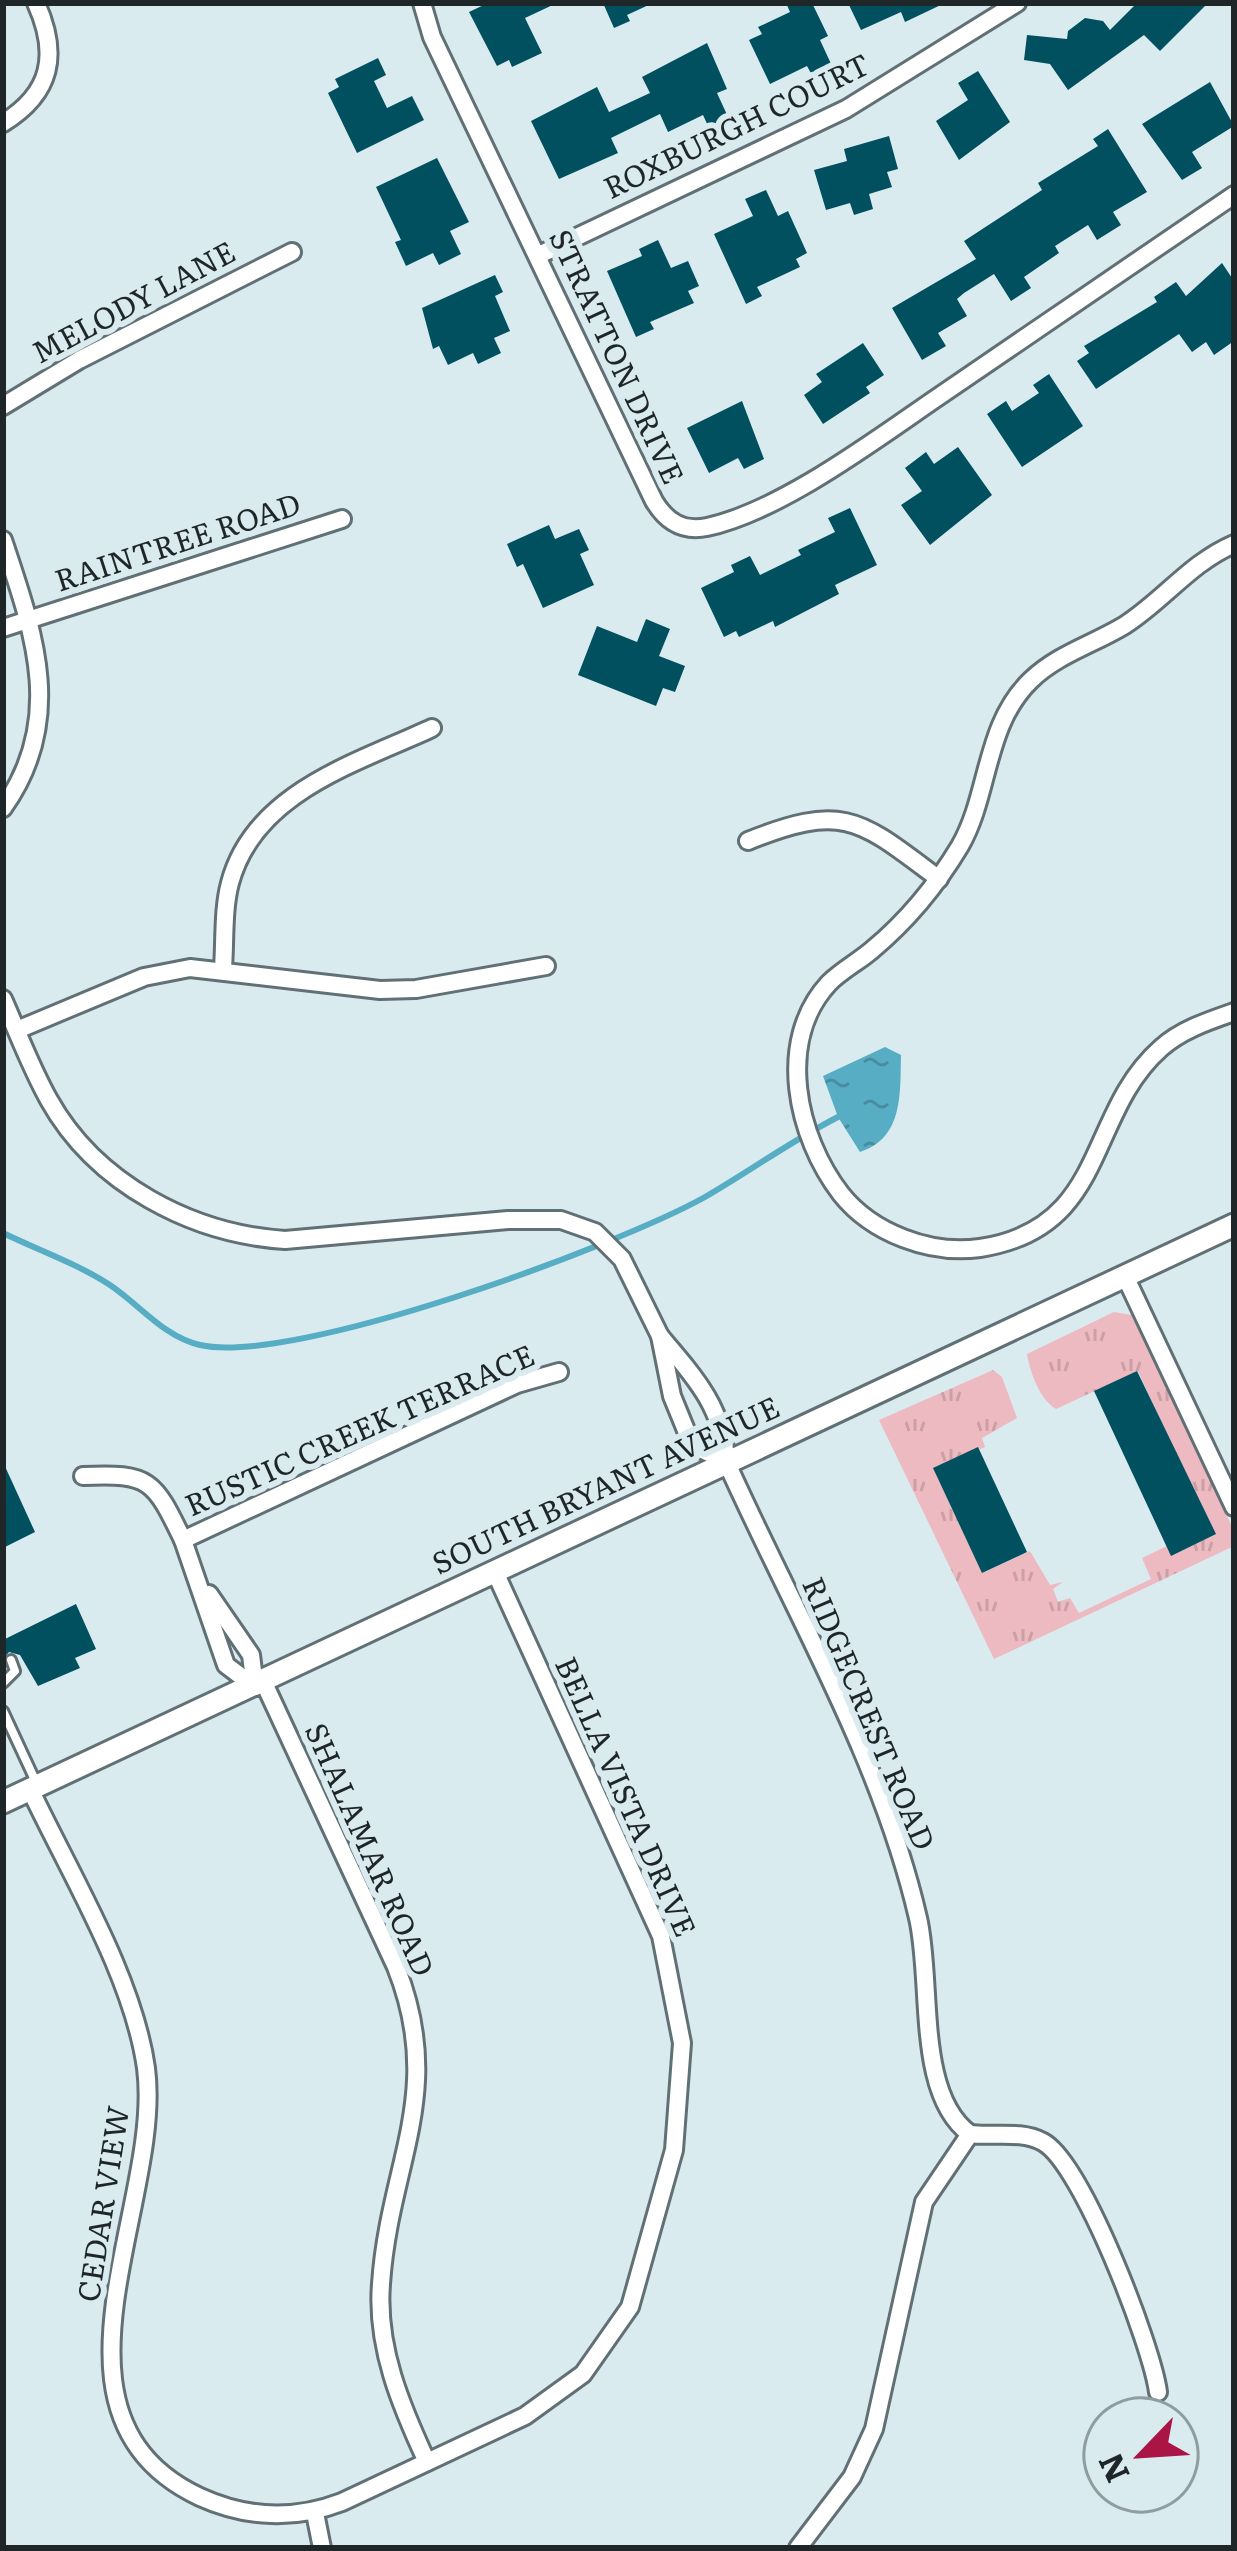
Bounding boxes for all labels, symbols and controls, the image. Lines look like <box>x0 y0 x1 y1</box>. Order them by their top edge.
street label: ROXBURGH COURT <box>595 41 876 208</box>
street label: STRATTON DRIVE <box>540 221 697 490</box>
street label: MELODY LANE <box>23 228 242 373</box>
street label: RAINTREE ROAD <box>48 480 306 601</box>
street label: RUSTIC CREEK TERRACE <box>177 1331 541 1525</box>
street label: SOUTH BRYANT AVENUE <box>424 1383 786 1583</box>
street label: RIDGECREST ROAD <box>793 1569 948 1856</box>
street label: BELLA VISTA DRIVE <box>546 1649 709 1943</box>
street label: SHALAMAR ROAD <box>296 1715 447 1983</box>
street label: CEDAR VIEW <box>64 2102 138 2305</box>
north arrow <box>1081 2395 1201 2515</box>
text: N <box>1083 2446 1140 2492</box>

